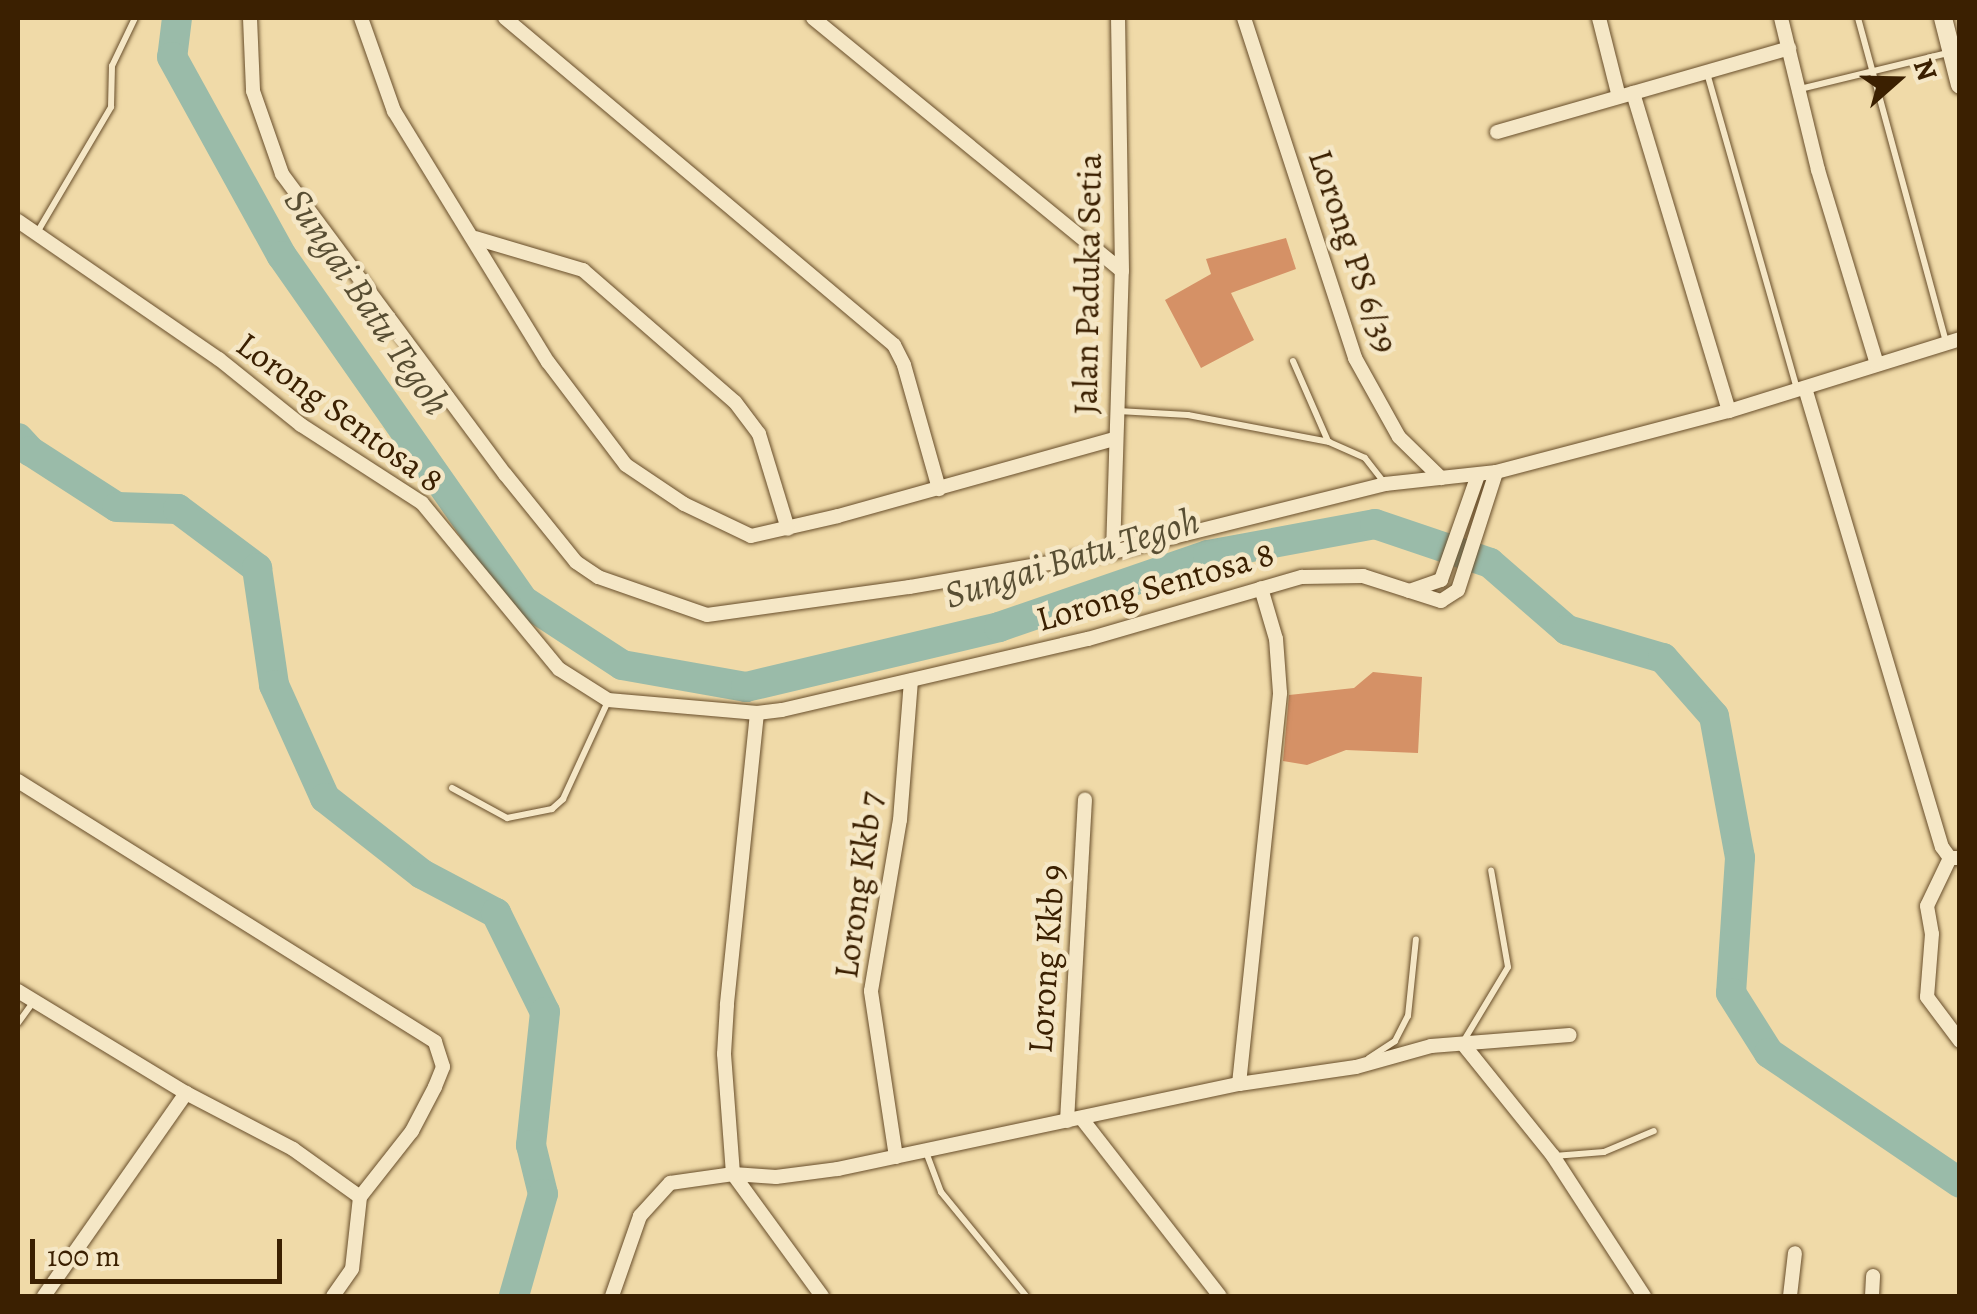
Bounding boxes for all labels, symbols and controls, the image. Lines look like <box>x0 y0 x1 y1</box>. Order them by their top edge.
north arrow <box>1847 30 1947 130</box>
text: N <box>1904 54 1947 86</box>
street label: Lorong PS 6/39 <box>1300 144 1408 358</box>
street label: Jalan Paduka Setia <box>1064 153 1110 415</box>
water label: Sungai Batu Tegoh <box>274 180 460 424</box>
street label: Lorong Sentosa 8 <box>228 323 452 501</box>
water label: Sungai Batu Tegoh <box>939 498 1205 618</box>
street label: Lorong Sentosa 8 <box>1031 532 1279 640</box>
street label: Lorong Kkb 7 <box>824 789 892 981</box>
street label: Lorong Kkb 9 <box>1018 863 1074 1055</box>
scale bar <box>35 1219 288 1281</box>
text: 100 m <box>47 1236 120 1276</box>

